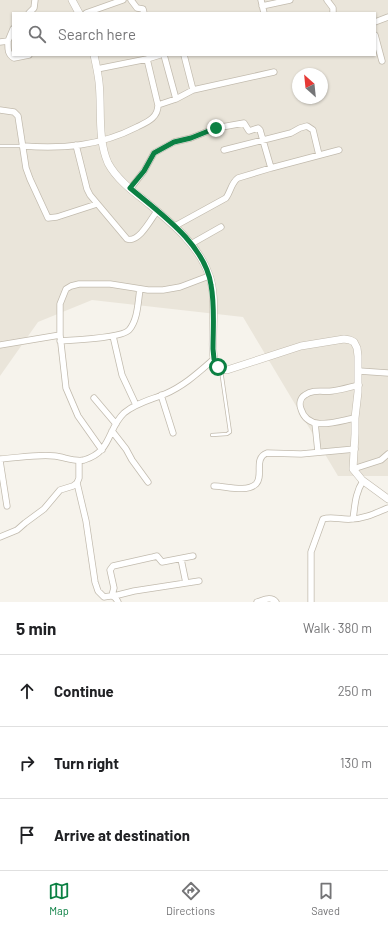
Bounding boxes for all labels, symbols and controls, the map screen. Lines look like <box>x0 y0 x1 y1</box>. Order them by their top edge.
search box <box>12 12 376 56</box>
icon: search <box>26 23 48 45</box>
text: Search here <box>58 25 136 43</box>
north arrow <box>292 68 328 104</box>
route end <box>207 119 225 137</box>
route start <box>209 358 227 376</box>
text: 5 min <box>16 618 56 638</box>
text: Walk · 380 m <box>303 620 372 636</box>
icon: ahead <box>16 680 38 702</box>
text: Continue <box>54 682 114 700</box>
text: 250 m <box>338 683 372 699</box>
icon: right <box>16 752 38 774</box>
text: Turn right <box>54 754 119 772</box>
text: 130 m <box>340 755 372 771</box>
icon: arrive <box>16 824 38 846</box>
text: Arrive at destination <box>54 826 190 844</box>
tab: Map <box>48 880 70 917</box>
tab: Directions <box>166 880 215 917</box>
tab: Saved <box>311 880 340 917</box>

